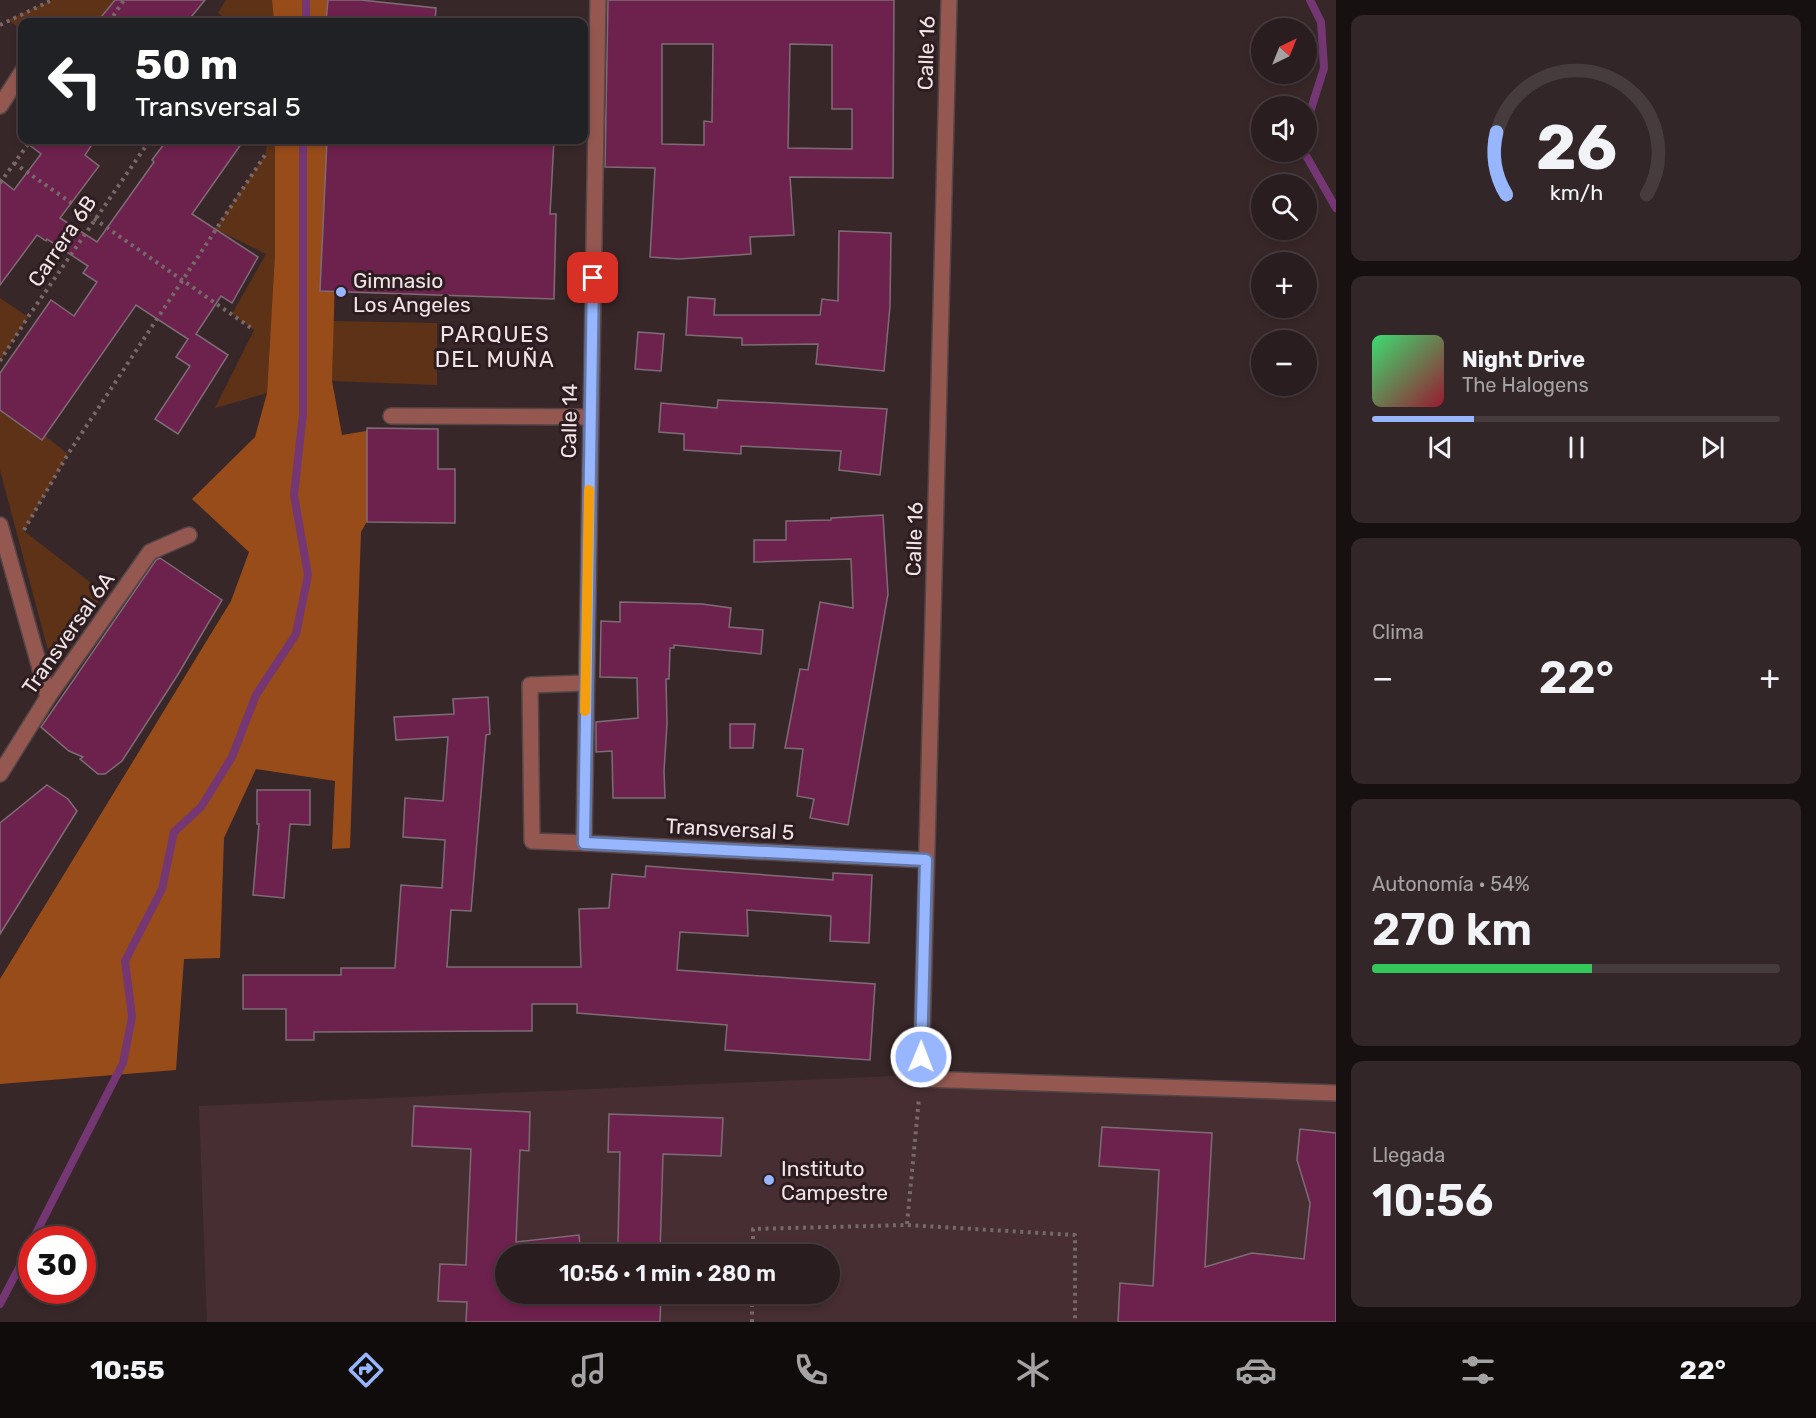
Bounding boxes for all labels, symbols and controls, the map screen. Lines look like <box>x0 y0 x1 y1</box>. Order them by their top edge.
street label: Calle 16 <box>912 15 940 91</box>
north arrow <box>1251 18 1317 84</box>
map controls <box>1251 18 1317 396</box>
text: 50 m <box>135 40 238 90</box>
icon: left <box>36 42 114 120</box>
text: Transversal 5 <box>135 91 301 123</box>
button: sound <box>1251 96 1317 162</box>
text: 26 <box>1535 111 1617 185</box>
button: search <box>1251 174 1317 240</box>
text: km/h <box>1549 181 1603 206</box>
street label: Carrera 6B <box>22 191 102 291</box>
pin <box>567 252 618 303</box>
button: + <box>1251 252 1317 318</box>
icon: arrive <box>576 261 609 294</box>
place label: Gimnasio Los Angeles <box>353 268 471 317</box>
marker: Gimnasio Los Angeles <box>334 285 348 299</box>
district label: PARQUES DEL MUÑA <box>435 321 555 373</box>
button: − <box>1251 330 1317 396</box>
text: Night Drive <box>1462 346 1585 373</box>
text: The Halogens <box>1462 373 1589 397</box>
street label: Calle 14 <box>556 383 582 459</box>
icon: previous <box>1424 431 1457 464</box>
icon: pause <box>1560 431 1593 464</box>
icon: next <box>1696 431 1729 464</box>
street label: Calle 16 <box>900 501 928 577</box>
street label: Transversal 6A <box>17 567 119 699</box>
text: Clima <box>1372 620 1424 644</box>
text: 22° <box>1539 651 1614 704</box>
text: − <box>1372 658 1393 697</box>
text: + <box>1759 658 1780 697</box>
street label: Transversal 5 <box>665 813 795 845</box>
text: Autonomía · 54% <box>1372 872 1530 896</box>
text: 270 km <box>1372 903 1532 956</box>
position arrow <box>889 1025 953 1089</box>
text: Llegada <box>1372 1143 1445 1167</box>
place label: Instituto Campestre <box>781 1156 888 1205</box>
marker: Instituto Campestre <box>762 1173 776 1187</box>
text: 10:56 <box>1372 1174 1494 1227</box>
speed limit sign: 30 <box>18 1226 96 1304</box>
text: 10:56 · 1 min · 280 m <box>559 1260 776 1287</box>
icon: directions <box>345 1349 387 1391</box>
icon: music <box>568 1349 610 1391</box>
icon: phone <box>790 1349 832 1391</box>
icon: climate <box>1012 1349 1054 1391</box>
icon: car <box>1235 1349 1277 1391</box>
icon: filters <box>1457 1349 1499 1391</box>
text: 10:55 <box>90 1354 165 1386</box>
text: 22° <box>1680 1354 1726 1386</box>

